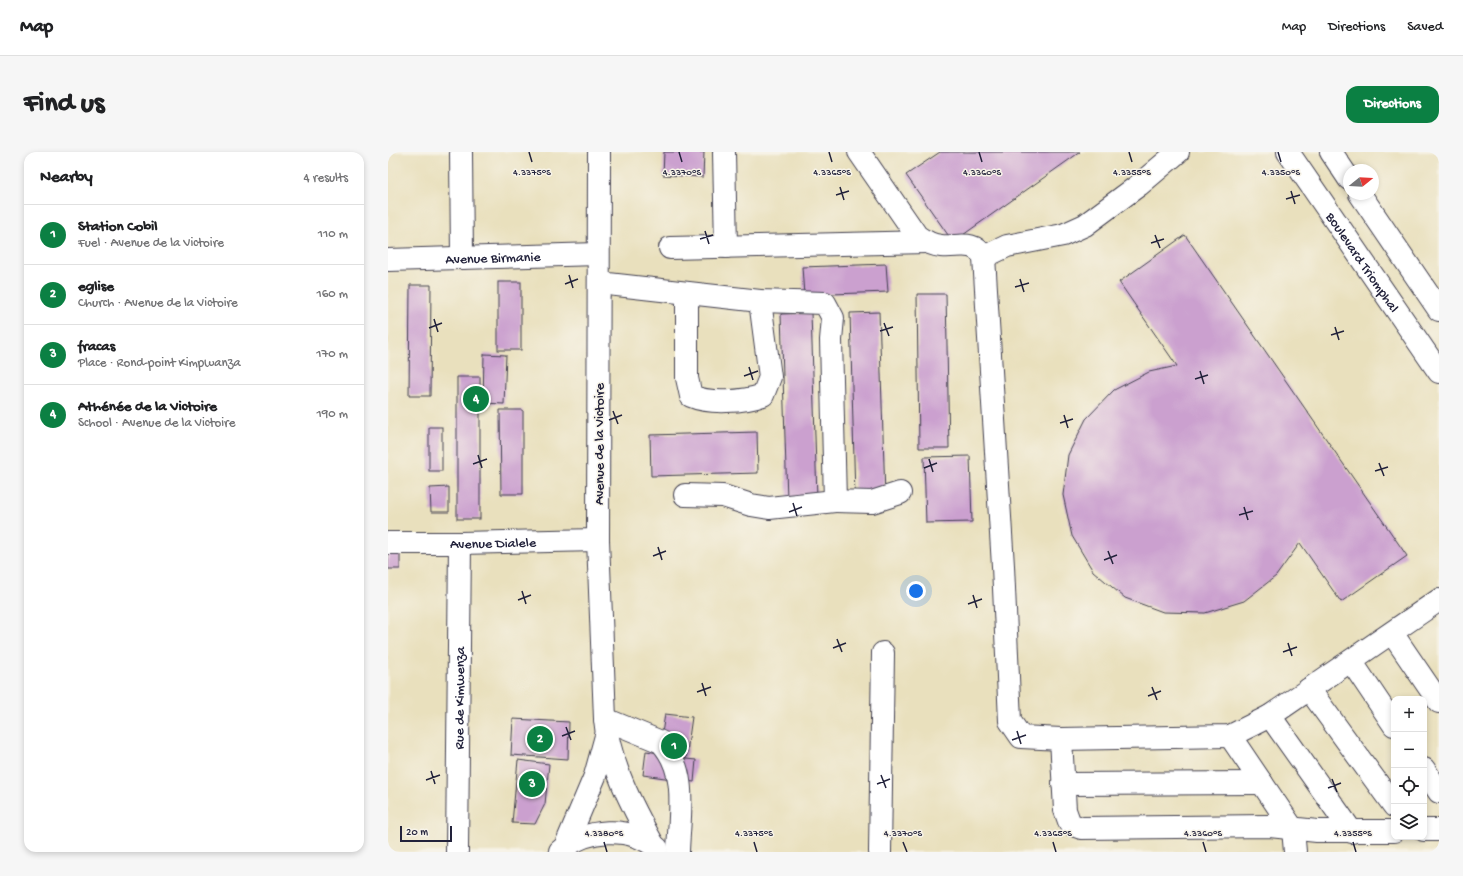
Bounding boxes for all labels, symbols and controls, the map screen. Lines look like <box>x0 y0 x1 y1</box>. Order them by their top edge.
text: Map <box>20 16 53 39</box>
text: Map <box>1282 19 1306 36</box>
text: Directions <box>1328 19 1385 36</box>
text: Saved <box>1407 19 1443 36</box>
button: Directions <box>1346 86 1439 123</box>
text: Find us <box>24 88 104 121</box>
north arrow <box>1343 164 1379 200</box>
text: 4.3375°S <box>513 167 551 179</box>
text: 4.3370°S <box>663 167 701 179</box>
text: 4.3365°S <box>813 167 851 179</box>
text: 4.3360°S <box>963 167 1001 179</box>
text: 4.3355°S <box>1113 167 1151 179</box>
text: 4.3350°S <box>1262 167 1301 179</box>
text: Nearby <box>40 168 93 188</box>
text: 4 results <box>304 171 348 186</box>
street label: Boulevard Triomphal <box>1320 209 1402 316</box>
text: Station Cobil <box>78 218 158 236</box>
text: 1 <box>50 227 56 242</box>
text: 110 m <box>318 227 348 242</box>
text: Fuel · Avenue de la Victoire <box>78 236 224 251</box>
street label: Avenue Birmanie <box>445 250 542 269</box>
text: eglise <box>78 278 114 296</box>
text: 2 <box>50 287 56 302</box>
text: 160 m <box>316 287 348 302</box>
text: Church · Avenue de la Victoire <box>78 296 238 311</box>
text: fracas <box>78 338 115 356</box>
text: 3 <box>50 347 56 362</box>
text: 170 m <box>316 347 348 362</box>
text: Place · Rond-point Kimpwanza <box>78 356 241 371</box>
street label: Avenue de la Victoire <box>592 382 609 505</box>
pin: 4 <box>463 384 489 414</box>
text: Athénée de la Victoire <box>78 398 217 416</box>
text: 4 <box>50 407 56 422</box>
text: 190 m <box>317 407 348 422</box>
text: School · Avenue de la Victoire <box>78 416 235 431</box>
street label: Avenue Dialele <box>450 535 537 554</box>
your location <box>906 581 926 601</box>
street label: Rue de Kimwenza <box>452 645 470 749</box>
map controls <box>1391 696 1427 840</box>
button: + <box>1391 696 1427 732</box>
pin: 2 <box>527 724 553 754</box>
pin: 1 <box>661 731 687 761</box>
button: − <box>1391 732 1427 768</box>
button: locate <box>1391 768 1427 804</box>
pin: 3 <box>519 769 545 799</box>
button: layers <box>1391 804 1427 840</box>
scale bar <box>400 824 452 843</box>
text: 20 m <box>406 827 428 839</box>
text: 4.3380°S <box>585 828 624 840</box>
text: 4.3375°S <box>735 828 773 840</box>
text: 4.3370°S <box>884 828 922 840</box>
text: 4.3365°S <box>1034 828 1072 840</box>
text: 4.3360°S <box>1184 828 1222 840</box>
text: 4.3355°S <box>1334 828 1372 840</box>

